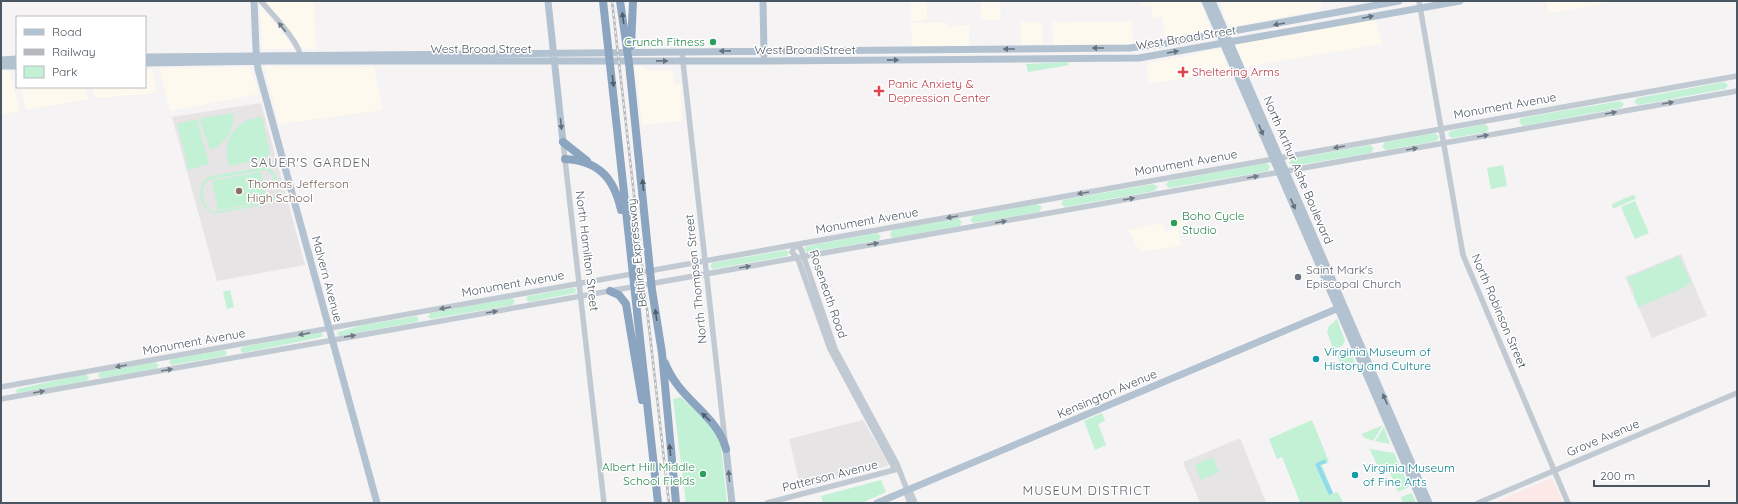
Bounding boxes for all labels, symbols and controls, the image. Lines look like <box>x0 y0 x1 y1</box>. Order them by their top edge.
one-way arrow <box>620 12 626 24</box>
one-way arrow <box>1362 13 1375 19</box>
legend <box>16 16 146 88</box>
one-way arrow <box>278 21 287 32</box>
one-way arrow <box>1273 21 1285 27</box>
street label: West Broad Street <box>1135 22 1237 53</box>
text: Road <box>52 24 82 39</box>
place label: Crunch Fitness <box>624 34 705 49</box>
marker: Crunch Fitness <box>708 37 718 47</box>
street label: West Broad Street <box>430 41 532 56</box>
street label: West Broad Street <box>754 42 856 57</box>
text: Railway <box>52 44 96 59</box>
one-way arrow <box>1091 45 1104 51</box>
one-way arrow <box>1002 46 1015 52</box>
one-way arrow <box>718 48 731 54</box>
one-way arrow <box>1167 49 1179 55</box>
one-way arrow <box>887 57 900 63</box>
one-way arrow <box>656 58 669 64</box>
text: Park <box>52 64 77 79</box>
place label: Sheltering Arms <box>1192 64 1280 79</box>
marker: Sheltering Arms <box>1177 66 1189 78</box>
one-way arrow <box>609 75 616 87</box>
place label: Panic Anxiety & Depression Center <box>888 76 991 105</box>
marker: Panic Anxiety & Depression Center <box>873 85 885 97</box>
street label: Monument Avenue <box>1452 89 1558 122</box>
street label: North Arthur Ashe Boulevard <box>1260 93 1337 246</box>
one-way arrow <box>1662 100 1674 106</box>
one-way arrow <box>1605 110 1617 116</box>
one-way arrow <box>558 118 565 130</box>
one-way arrow <box>1258 125 1264 137</box>
one-way arrow <box>1477 133 1489 139</box>
one-way arrow <box>1333 144 1345 150</box>
one-way arrow <box>1406 145 1418 151</box>
street label: Monument Avenue <box>1133 146 1239 179</box>
district label: SAUER'S GARDEN <box>251 154 371 170</box>
one-way arrow <box>1247 174 1259 180</box>
place label: Thomas Jefferson High School <box>247 176 349 205</box>
one-way arrow <box>639 179 646 191</box>
marker: Thomas Jefferson High School <box>234 186 244 196</box>
street label: North Hamilton Street <box>573 190 602 312</box>
one-way arrow <box>1077 190 1089 196</box>
one-way arrow <box>1123 196 1135 202</box>
street label: Beltline Expressway <box>623 198 650 308</box>
one-way arrow <box>1290 199 1296 210</box>
street label: Monument Avenue <box>814 204 920 237</box>
place label: Boho Cycle Studio <box>1182 208 1245 237</box>
street label: North Thompson Street <box>681 214 710 345</box>
one-way arrow <box>945 214 958 220</box>
one-way arrow <box>995 218 1007 224</box>
marker: Boho Cycle Studio <box>1169 218 1179 228</box>
street label: Malvern Avenue <box>309 234 346 324</box>
one-way arrow <box>867 241 879 247</box>
street label: Roseneath Road <box>806 248 851 340</box>
street label: North Robinson Street <box>1469 251 1530 370</box>
place label: Saint Mark's Episcopal Church <box>1306 262 1401 291</box>
one-way arrow <box>739 264 751 270</box>
street label: Monument Avenue <box>460 267 566 300</box>
marker: Saint Mark's Episcopal Church <box>1293 272 1303 282</box>
one-way arrow <box>439 305 452 311</box>
one-way arrow <box>486 309 498 315</box>
one-way arrow <box>653 309 659 321</box>
street label: Monument Avenue <box>141 325 247 358</box>
one-way arrow <box>298 331 310 337</box>
one-way arrow <box>344 333 356 339</box>
place label: Virginia Museum of History and Culture <box>1324 344 1432 373</box>
marker: Virginia Museum of History and Culture <box>1311 354 1321 364</box>
one-way arrow <box>115 363 127 369</box>
street label: Kensington Avenue <box>1055 366 1159 421</box>
one-way arrow <box>161 367 174 373</box>
one-way arrow <box>33 389 46 395</box>
one-way arrow <box>1381 392 1387 404</box>
one-way arrow <box>701 412 711 421</box>
street label: Grove Avenue <box>1564 415 1641 460</box>
one-way arrow <box>667 444 674 456</box>
street label: Patterson Avenue <box>781 456 879 495</box>
place label: Albert Hill Middle School Fields <box>602 459 695 488</box>
place label: Virginia Museum of Fine Arts <box>1363 460 1455 489</box>
scale bar <box>1594 462 1709 488</box>
text: 200 m <box>1600 468 1635 483</box>
marker: Albert Hill Middle School Fields <box>698 469 708 479</box>
one-way arrow <box>726 470 733 482</box>
marker: Virginia Museum of Fine Arts <box>1350 470 1360 480</box>
district label: MUSEUM DISTRICT <box>1022 482 1152 498</box>

